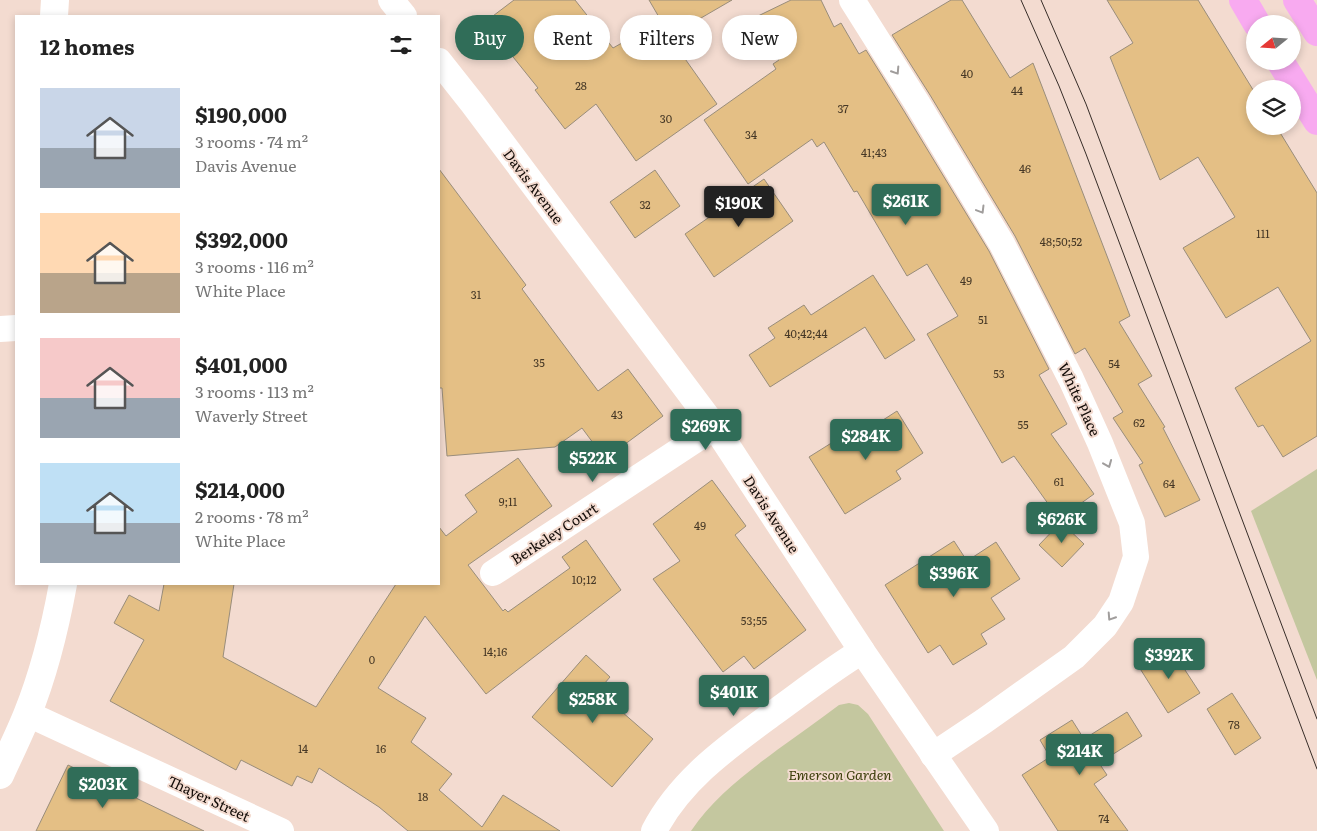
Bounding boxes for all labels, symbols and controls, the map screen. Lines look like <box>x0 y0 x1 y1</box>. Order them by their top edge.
chip: Buy <box>455 15 524 60</box>
chip: Rent <box>534 15 610 60</box>
chip: Filters <box>620 15 712 60</box>
chip: New <box>722 15 797 60</box>
north arrow <box>1246 15 1301 70</box>
map controls <box>1246 15 1301 135</box>
text: 12 homes <box>40 30 134 61</box>
icon: filters <box>387 31 415 59</box>
one-way arrow <box>890 65 899 75</box>
house number: 40 <box>961 65 973 81</box>
house number: 28 <box>575 77 587 93</box>
button: layers <box>1246 80 1301 135</box>
house number: 44 <box>1011 82 1023 98</box>
text: $190,000 <box>195 98 287 129</box>
house number: 37 <box>837 100 849 116</box>
icon: home <box>80 108 140 168</box>
house number: 30 <box>660 110 672 126</box>
house number: 34 <box>745 126 757 142</box>
text: 3 rooms · 74 m² <box>195 129 308 153</box>
street label: Davis Avenue <box>499 144 569 228</box>
house number: 41;43 <box>861 144 887 160</box>
text: Davis Avenue <box>195 153 297 177</box>
house number: 46 <box>1019 160 1031 176</box>
pin: $261K <box>871 184 941 226</box>
pin: $190K <box>704 186 774 228</box>
text: $261K <box>883 188 929 212</box>
text: $190K <box>715 190 763 214</box>
house number: 32 <box>639 196 651 212</box>
one-way arrow <box>975 204 985 213</box>
text: $392,000 <box>195 223 288 254</box>
house number: 111 <box>1256 225 1270 241</box>
icon: home <box>80 233 140 293</box>
house number: 48;50;52 <box>1040 233 1083 249</box>
text: 3 rooms · 116 m² <box>195 254 314 278</box>
house number: 49 <box>960 272 972 288</box>
text: White Place <box>195 278 286 302</box>
house number: 31 <box>471 286 482 302</box>
house number: 51 <box>978 311 989 327</box>
house number: 40;42;44 <box>785 325 827 341</box>
text: $401,000 <box>195 348 287 379</box>
house number: 35 <box>533 354 545 370</box>
house number: 54 <box>1108 355 1120 371</box>
icon: home <box>80 358 140 418</box>
street label: White Place <box>1054 359 1106 439</box>
house number: 53 <box>993 365 1005 381</box>
text: 3 rooms · 113 m² <box>195 379 314 403</box>
text: Waverly Street <box>195 403 308 427</box>
house number: 43 <box>611 406 623 422</box>
pin: $269K <box>671 408 741 451</box>
text: $269K <box>681 413 731 437</box>
house number: 62 <box>1133 414 1145 430</box>
house number: 55 <box>1017 416 1029 432</box>
pin: $284K <box>831 418 901 461</box>
text: $284K <box>841 423 891 447</box>
pin: $522K <box>558 440 628 483</box>
text: $522K <box>569 445 617 469</box>
one-way arrow <box>1102 459 1112 468</box>
street label: Davis Avenue <box>739 471 805 557</box>
text: $214,000 <box>195 473 285 504</box>
house number: 61 <box>1054 473 1065 489</box>
house number: 64 <box>1163 475 1175 491</box>
icon: home <box>80 483 140 543</box>
house number: 9;11 <box>499 493 518 509</box>
street label: Berkeley Court <box>507 497 602 569</box>
pin: $626K <box>1027 502 1097 544</box>
text: 2 rooms · 78 m² <box>195 504 309 528</box>
text: $626K <box>1037 506 1087 530</box>
house number: 49 <box>694 517 706 533</box>
text: White Place <box>195 528 286 552</box>
pin: $396K <box>919 556 989 598</box>
text: $396K <box>929 560 979 584</box>
house number: 10;12 <box>572 571 597 587</box>
one-way arrow <box>1108 611 1117 620</box>
house number: 53;55 <box>741 612 768 628</box>
pin: $392K <box>1134 638 1204 680</box>
text: $392K <box>1145 642 1193 666</box>
house number: 14;16 <box>483 643 507 659</box>
house number: 0 <box>369 651 375 667</box>
pin: $401K <box>699 674 769 717</box>
text: $401K <box>710 679 758 703</box>
pin: $258K <box>558 682 628 724</box>
text: $258K <box>569 686 617 710</box>
house number: 78 <box>1228 716 1240 732</box>
pin: $214K <box>1045 734 1115 776</box>
text: $214K <box>1057 738 1103 762</box>
house number: 14 <box>298 740 308 756</box>
house number: 16 <box>376 740 386 756</box>
park label: Emerson Garden <box>788 764 892 784</box>
pin: $203K <box>68 766 138 809</box>
street label: Thayer Street <box>165 770 254 826</box>
text: $203K <box>78 771 128 795</box>
house number: 18 <box>418 788 428 804</box>
house number: 74 <box>1099 810 1109 826</box>

